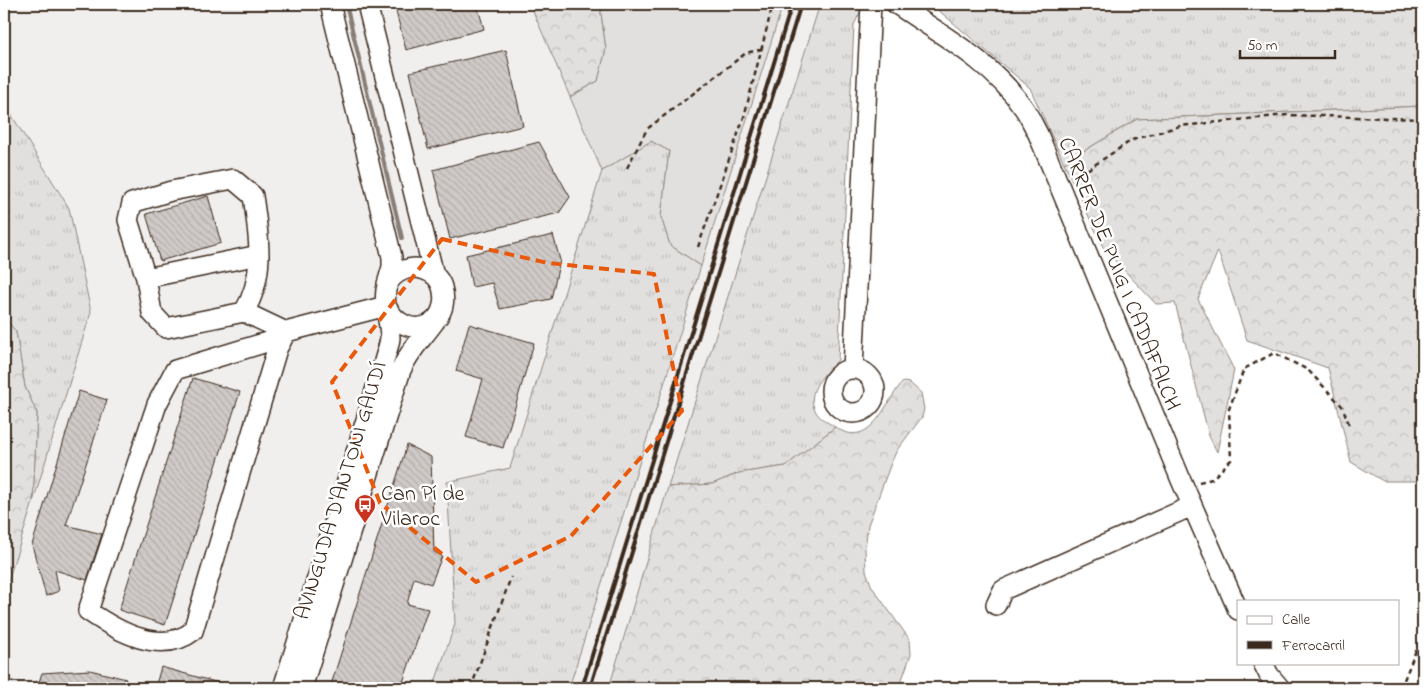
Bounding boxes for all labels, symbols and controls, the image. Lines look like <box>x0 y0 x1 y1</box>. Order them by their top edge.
scale bar <box>1240 28 1334 60</box>
text: 50 m <box>1247 35 1278 57</box>
street label: CARRER DE PUIG I CADAFALCH <box>1049 133 1188 416</box>
street label: AVINGUDA D'ANTONI GAUDÍ <box>287 358 396 624</box>
place label: Can Pí de Vilaroc <box>380 479 465 536</box>
bus stop icon: Can Pí de Vilaroc <box>353 493 377 524</box>
legend <box>1237 600 1400 664</box>
text: Calle <box>1282 609 1310 631</box>
text: Ferrocarril <box>1281 635 1345 657</box>

